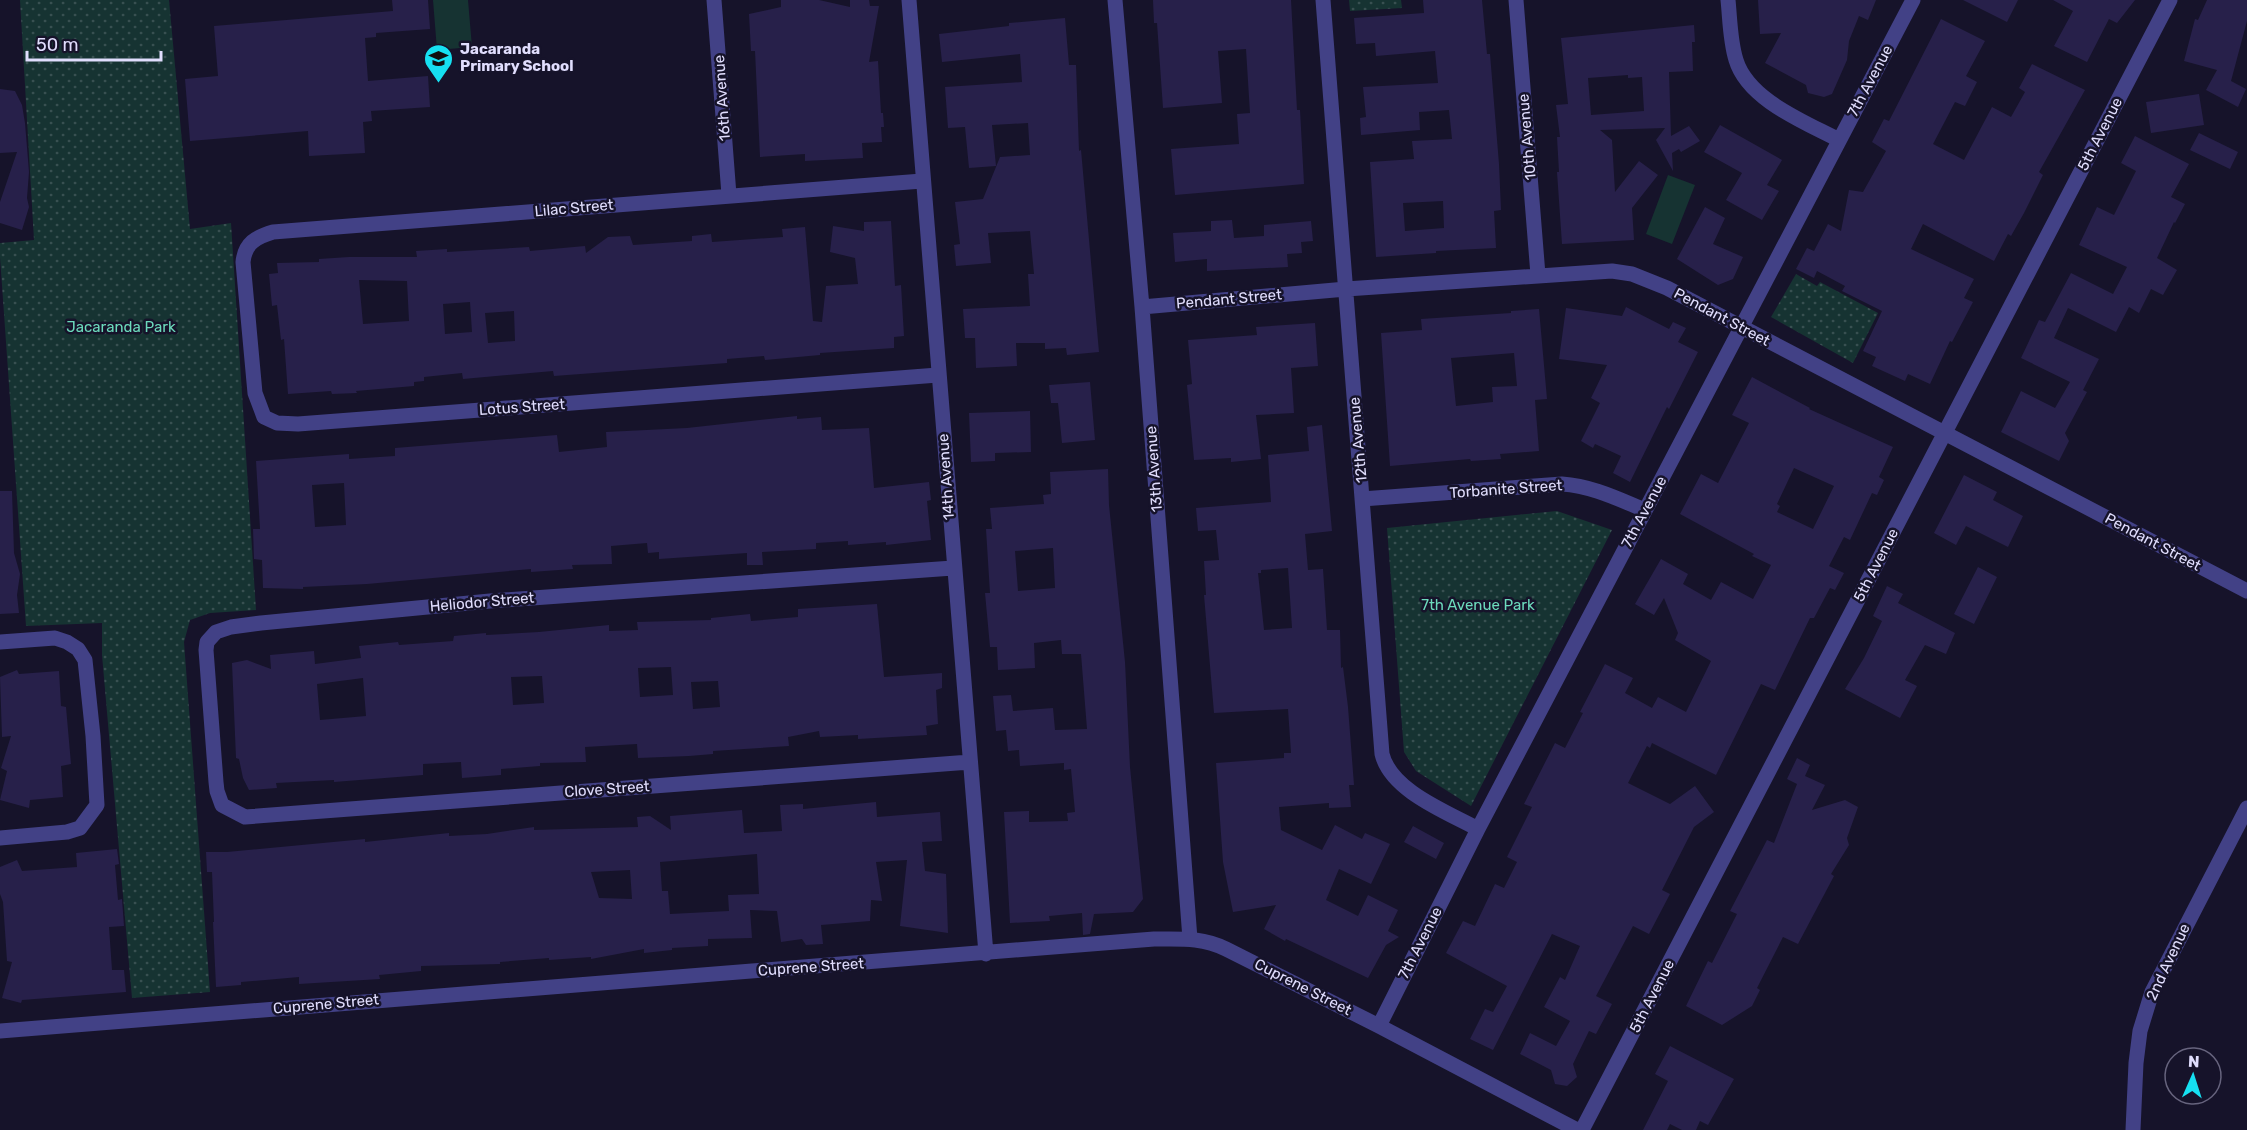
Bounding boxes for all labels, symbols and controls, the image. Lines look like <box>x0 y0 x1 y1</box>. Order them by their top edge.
scale bar <box>27 24 160 62</box>
text: 50 m <box>36 34 79 56</box>
place label: Jacaranda Primary School <box>460 40 574 75</box>
school or university icon: Jacaranda Primary School <box>423 42 455 84</box>
street label: 7th Avenue <box>1844 42 1896 120</box>
street label: 16th Avenue <box>710 54 734 142</box>
street label: 10th Avenue <box>1514 93 1540 181</box>
street label: 5th Avenue <box>2074 94 2126 174</box>
street label: Lilac Street <box>534 196 614 220</box>
street label: Pendant Street <box>1671 284 1773 350</box>
street label: Pendant Street <box>1175 285 1283 313</box>
park label: Jacaranda Park <box>66 318 176 336</box>
street label: Lotus Street <box>478 395 566 419</box>
street label: 12th Avenue <box>1345 396 1371 484</box>
street label: 13th Avenue <box>1142 425 1166 513</box>
street label: 14th Avenue <box>934 433 958 521</box>
street label: 7th Avenue <box>1618 473 1670 551</box>
street label: Torbanite Street <box>1449 476 1563 502</box>
street label: Pendant Street <box>2102 509 2204 575</box>
street label: 5th Avenue <box>1850 525 1902 605</box>
street label: Heliodor Street <box>429 588 535 616</box>
park label: 7th Avenue Park <box>1421 596 1535 614</box>
street label: Clove Street <box>564 777 650 801</box>
street label: 7th Avenue <box>1394 904 1446 982</box>
street label: 2nd Avenue <box>2142 921 2194 1003</box>
street label: Cuprene Street <box>757 954 865 980</box>
street label: Cuprene Street <box>1251 955 1355 1019</box>
street label: 5th Avenue <box>1626 956 1678 1036</box>
street label: Cuprene Street <box>272 990 380 1018</box>
north arrow <box>2163 1046 2223 1106</box>
text: N <box>2188 1052 2200 1071</box>

